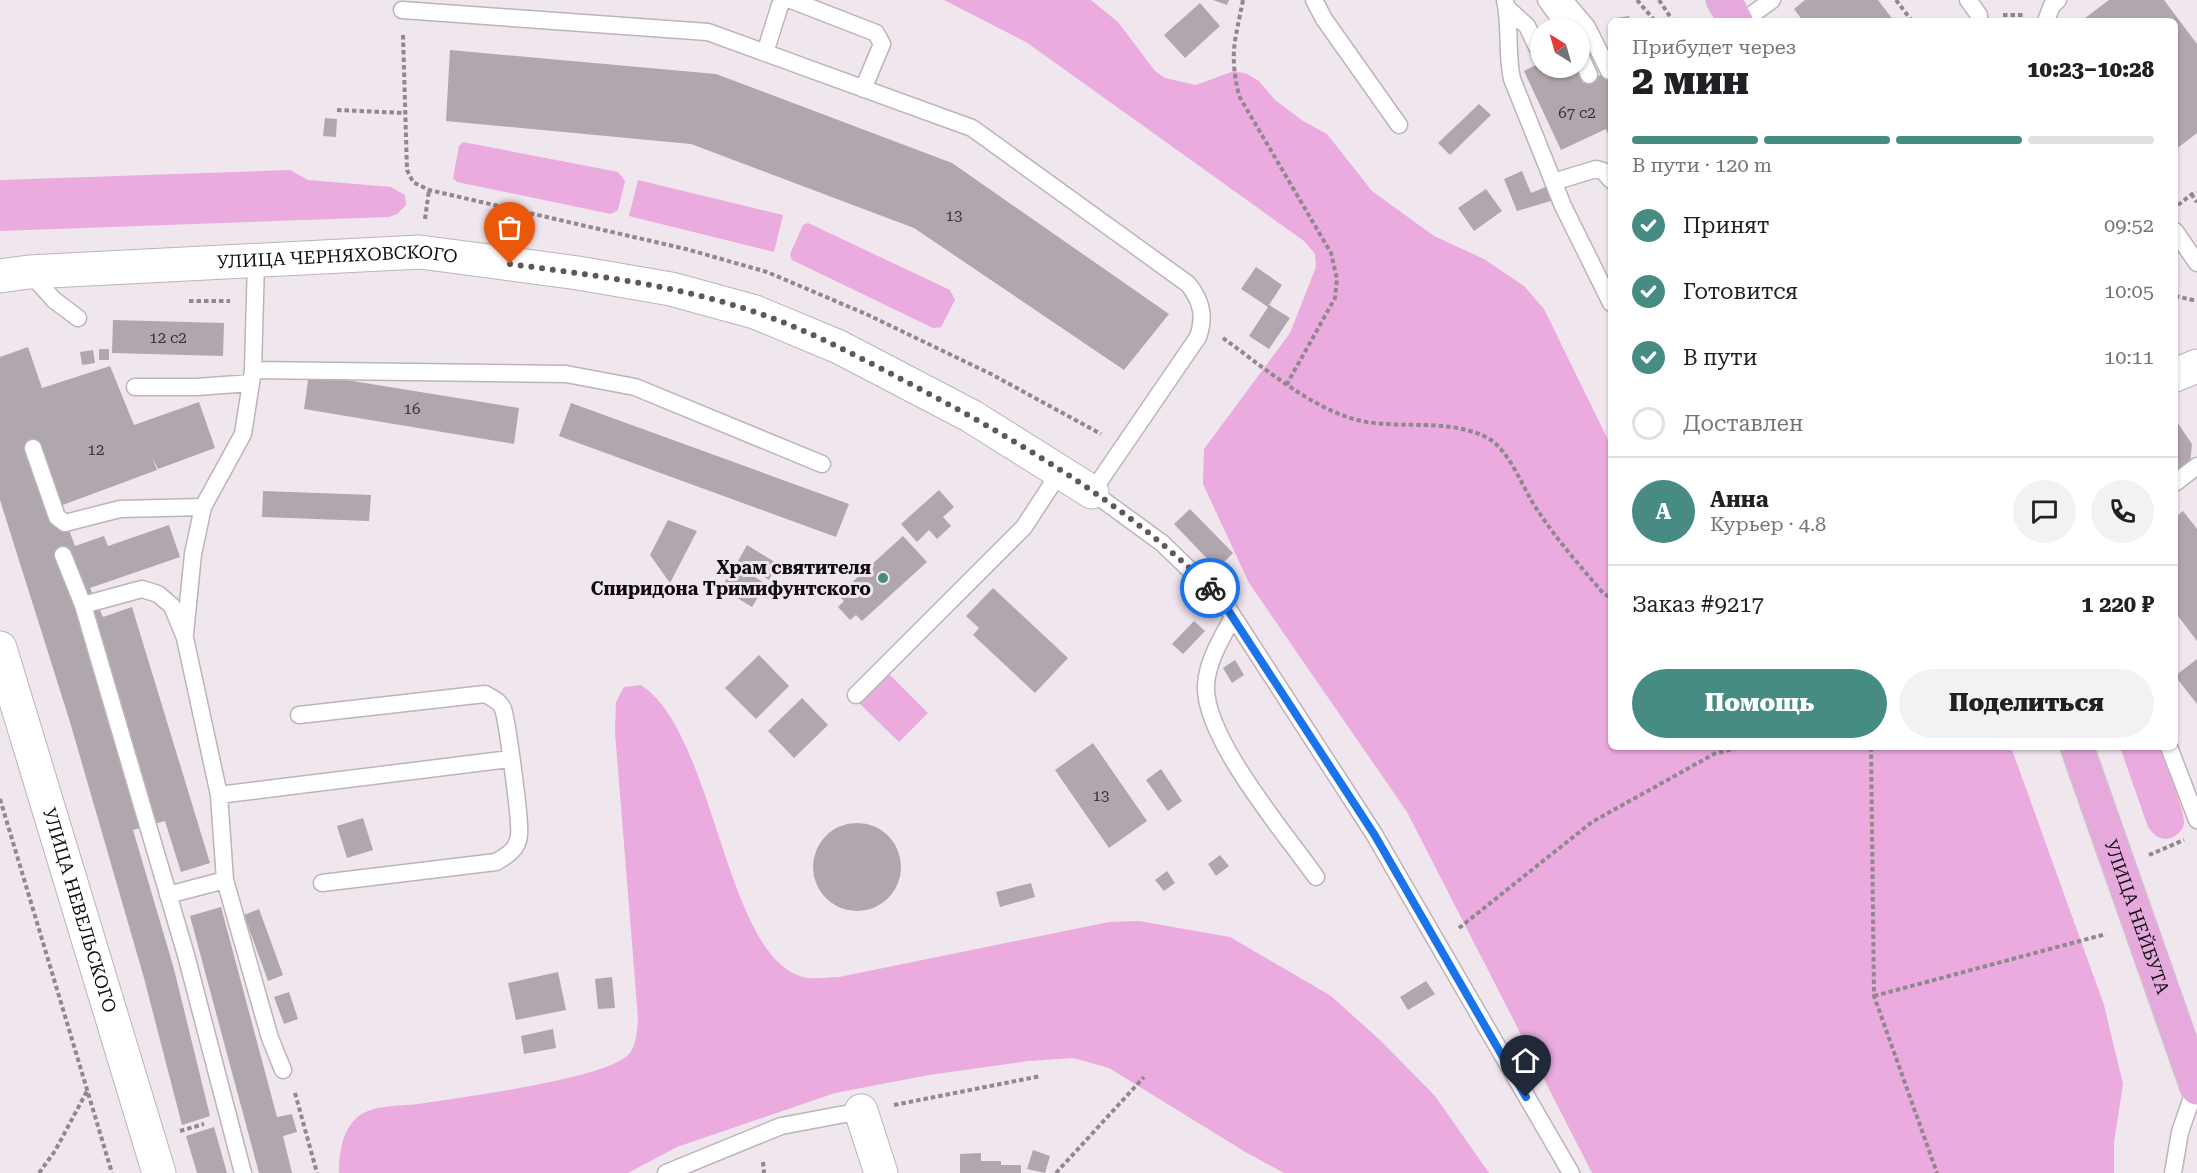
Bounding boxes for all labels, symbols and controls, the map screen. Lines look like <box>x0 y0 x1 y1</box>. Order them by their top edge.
north arrow <box>1530 18 1590 78</box>
map controls <box>1530 18 1590 78</box>
text: Прибудет через <box>1632 35 1796 59</box>
text: 10:23–10:28 <box>2027 57 2154 82</box>
text: 2 мин <box>1632 58 1749 104</box>
house number: 67 с2 <box>1558 104 1596 122</box>
text: В пути · 120 m <box>1632 153 1772 177</box>
pin <box>484 202 535 264</box>
house number: 13 <box>946 207 962 225</box>
icon: check <box>1632 209 1665 242</box>
icon: bag <box>493 211 526 244</box>
text: Принят <box>1683 213 1770 238</box>
text: 09:52 <box>2104 213 2154 237</box>
street label: УЛИЦА ЧЕРНЯХОВСКОГО <box>216 241 459 272</box>
icon: check <box>1632 275 1665 308</box>
text: Готовится <box>1683 279 1798 304</box>
text: 10:05 <box>2104 279 2154 303</box>
house number: 12 с2 <box>149 329 187 347</box>
icon: check <box>1632 341 1665 374</box>
text: В пути <box>1683 345 1758 370</box>
text: 10:11 <box>2104 345 2154 369</box>
house number: 16 <box>404 400 420 418</box>
text: Доставлен <box>1683 411 1803 436</box>
house number: 12 <box>88 441 104 459</box>
button: chat <box>2013 480 2076 543</box>
button: phone <box>2091 480 2154 543</box>
text: Анна <box>1710 487 1769 512</box>
text: А <box>1656 499 1671 524</box>
text: Курьер · 4.8 <box>1710 512 1826 536</box>
place label: Храм святителя Спиридона Тримифунтского <box>591 557 871 599</box>
courier <box>1180 558 1240 618</box>
marker: Храм святителя Спиридона Тримифунтского <box>876 571 890 585</box>
icon: bike <box>1194 572 1227 605</box>
text: Заказ #9217 <box>1632 592 1764 617</box>
text: 1 220 ₽ <box>2081 592 2154 617</box>
button: Помощь <box>1632 669 1887 738</box>
button: Поделиться <box>1899 669 2154 738</box>
house number: 13 <box>1093 787 1109 805</box>
street label: УЛИЦА НЕВЕЛЬСКОГО <box>39 805 121 1015</box>
street label: УЛИЦА НЕЙБУТА <box>2100 837 2174 997</box>
pin <box>1500 1035 1551 1097</box>
icon: home <box>1509 1044 1542 1077</box>

